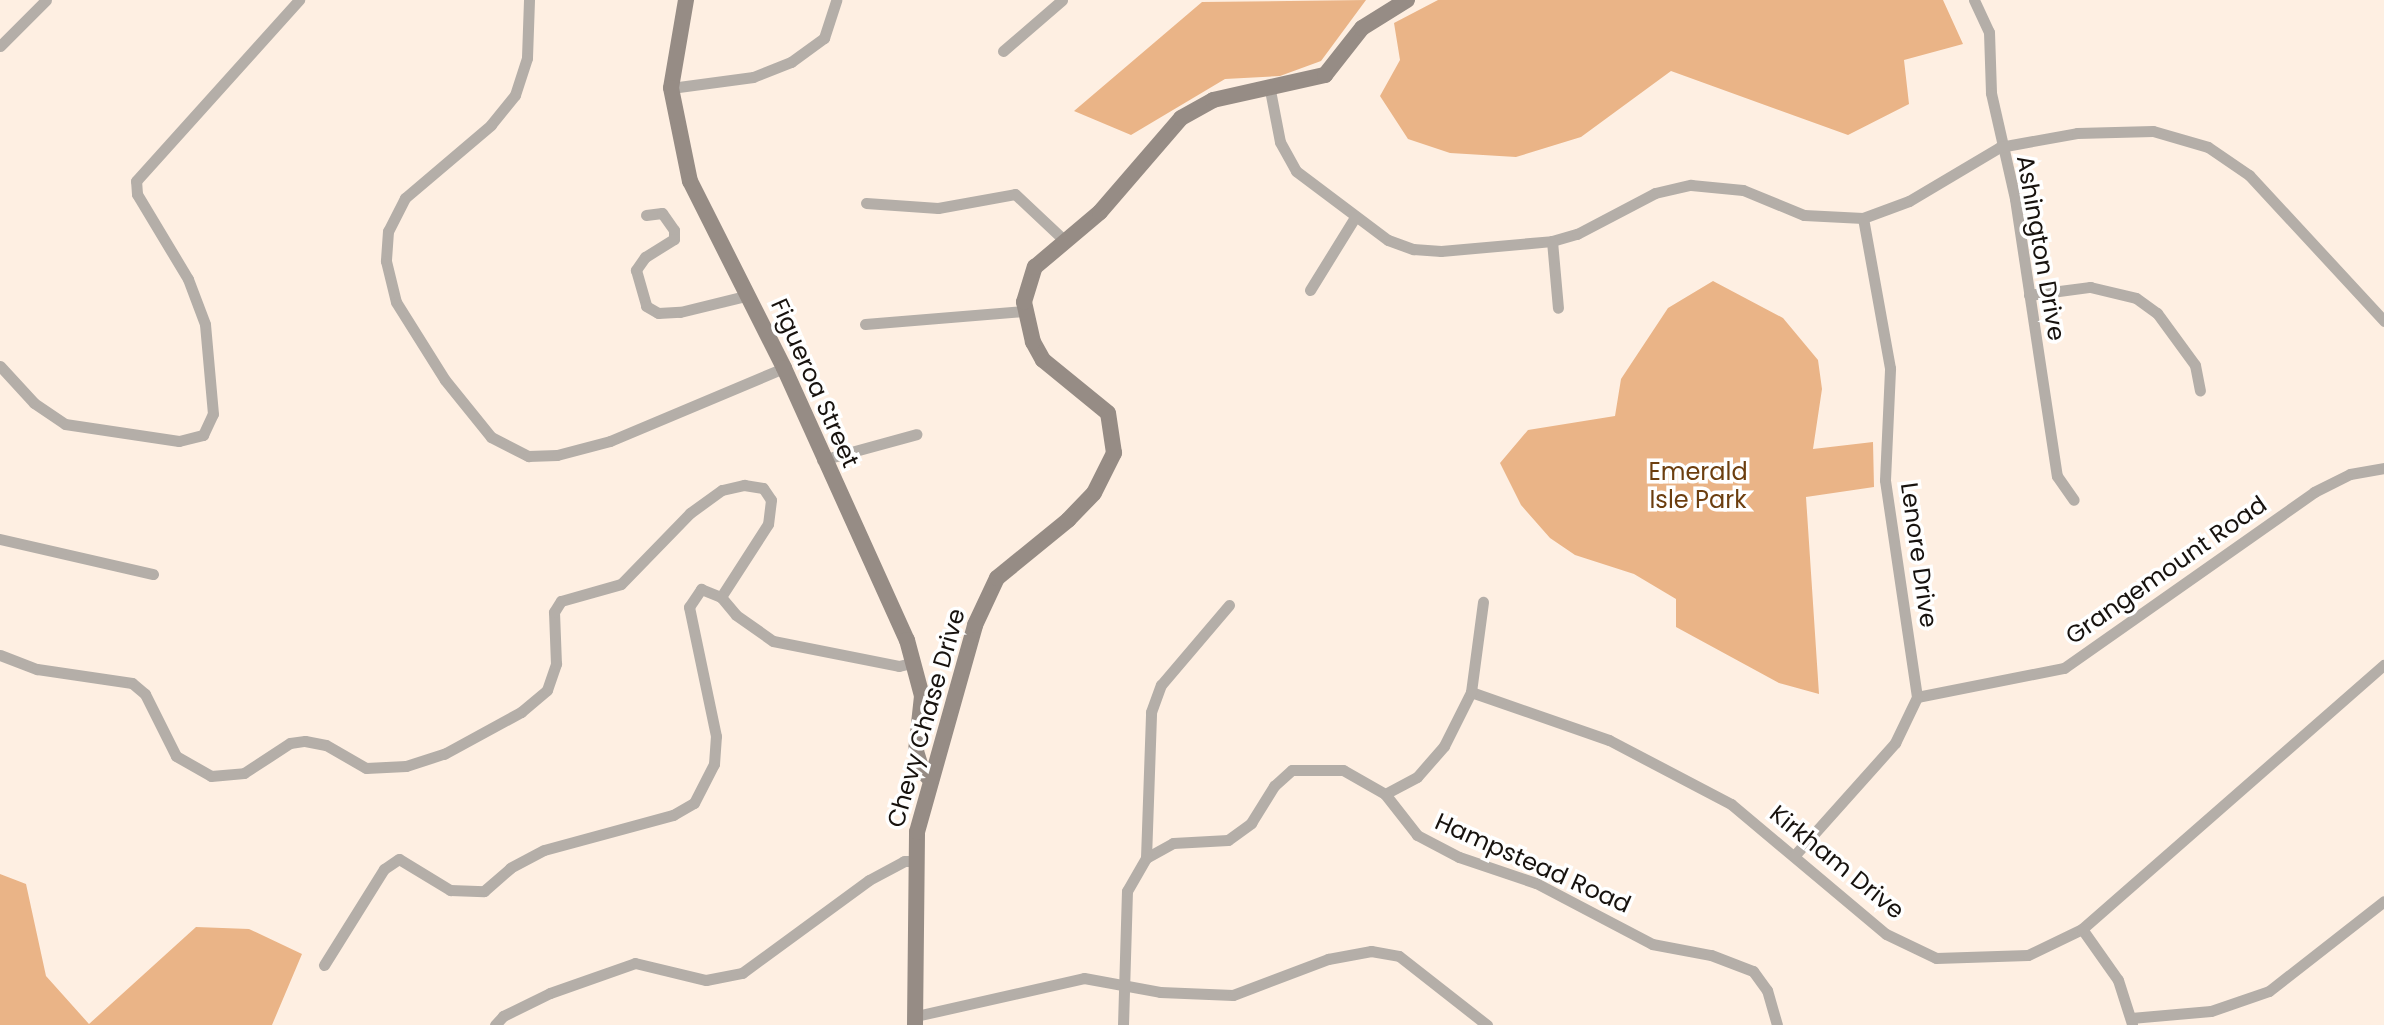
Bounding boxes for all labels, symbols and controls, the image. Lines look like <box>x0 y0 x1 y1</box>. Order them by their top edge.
street label: Ashington Drive <box>2011 153 2071 343</box>
street label: Figueroa Street <box>765 294 865 472</box>
park label: Emerald Isle Park <box>1648 458 1748 514</box>
street label: Lenore Drive <box>1895 481 1943 629</box>
street label: Grangemount Road <box>2060 490 2272 650</box>
street label: Chevy Chase Drive <box>881 605 971 831</box>
street label: Kirkham Drive <box>1764 799 1910 925</box>
street label: Hampstead Road <box>1431 807 1635 919</box>

